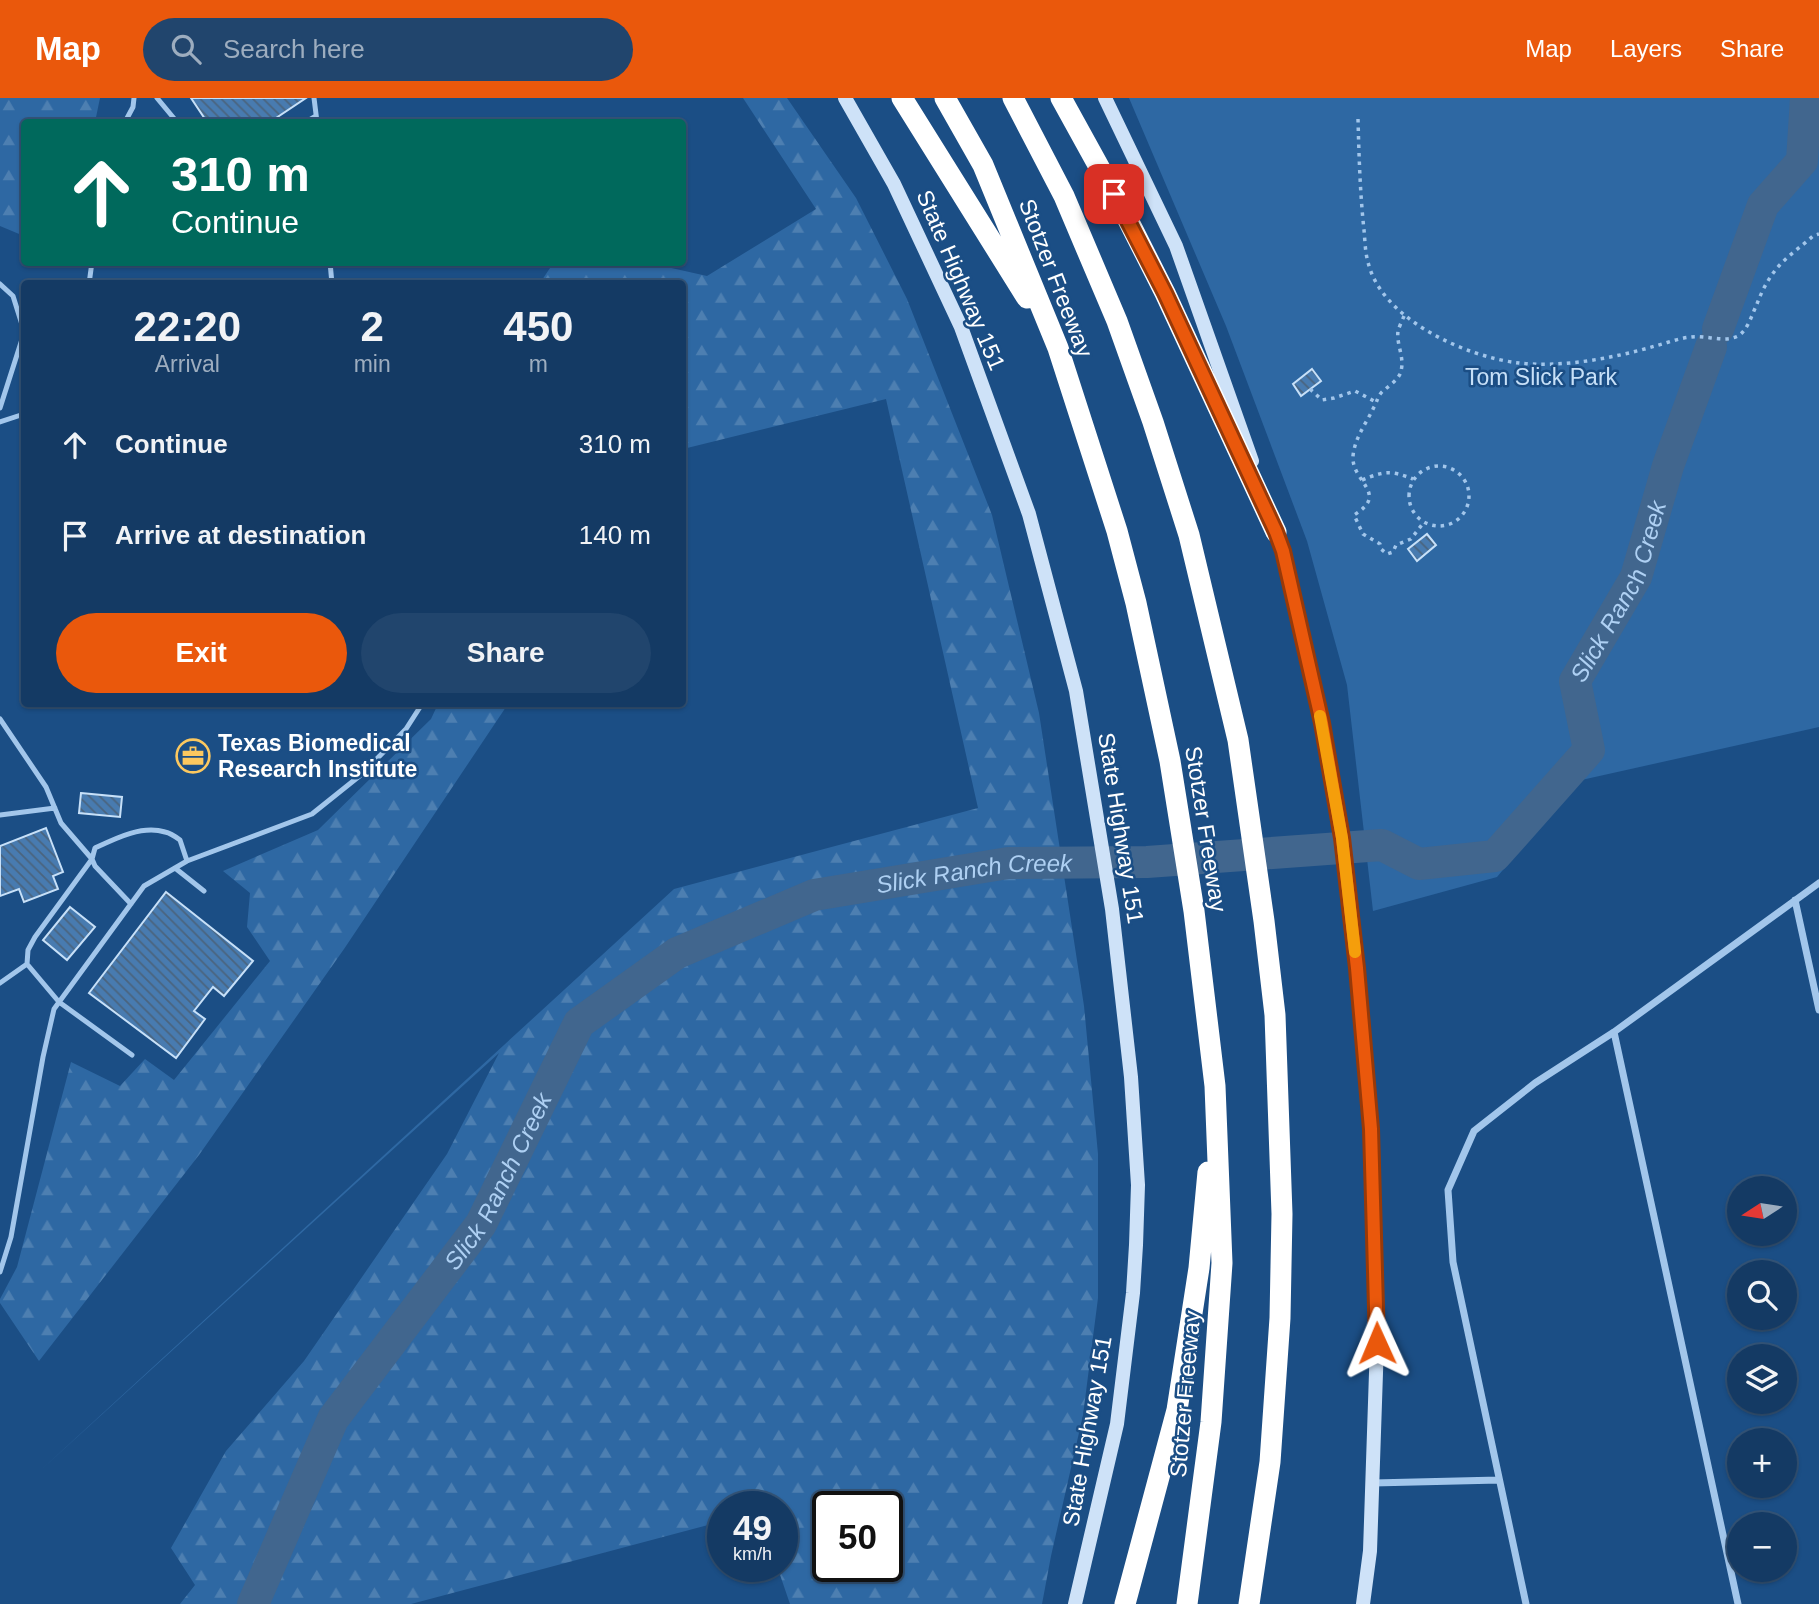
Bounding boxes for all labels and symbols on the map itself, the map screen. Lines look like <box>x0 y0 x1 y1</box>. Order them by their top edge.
pin <box>1084 164 1144 224</box>
street label: State Highway 151 <box>911 186 1011 374</box>
street label: Stotzer Freeway <box>1014 195 1098 361</box>
park label: Tom Slick Park <box>1465 364 1618 390</box>
water label: Slick Ranch Creek <box>1564 496 1671 686</box>
place label: Texas Biomedical Research Institute <box>218 730 417 782</box>
street label: State Highway 151 <box>1093 731 1149 925</box>
office icon: Texas Biomedical Research Institute <box>174 737 212 775</box>
street label: Stotzer Freeway <box>1180 744 1232 914</box>
water label: Slick Ranch Creek <box>874 849 1074 898</box>
water label: Slick Ranch Creek <box>438 1086 557 1274</box>
north arrow <box>1727 1176 1797 1246</box>
position arrow <box>1340 1306 1414 1380</box>
street label: Stotzer Freeway <box>1165 1309 1205 1479</box>
street label: State Highway 151 <box>1057 1334 1117 1528</box>
speed limit sign: 50 <box>812 1491 903 1582</box>

